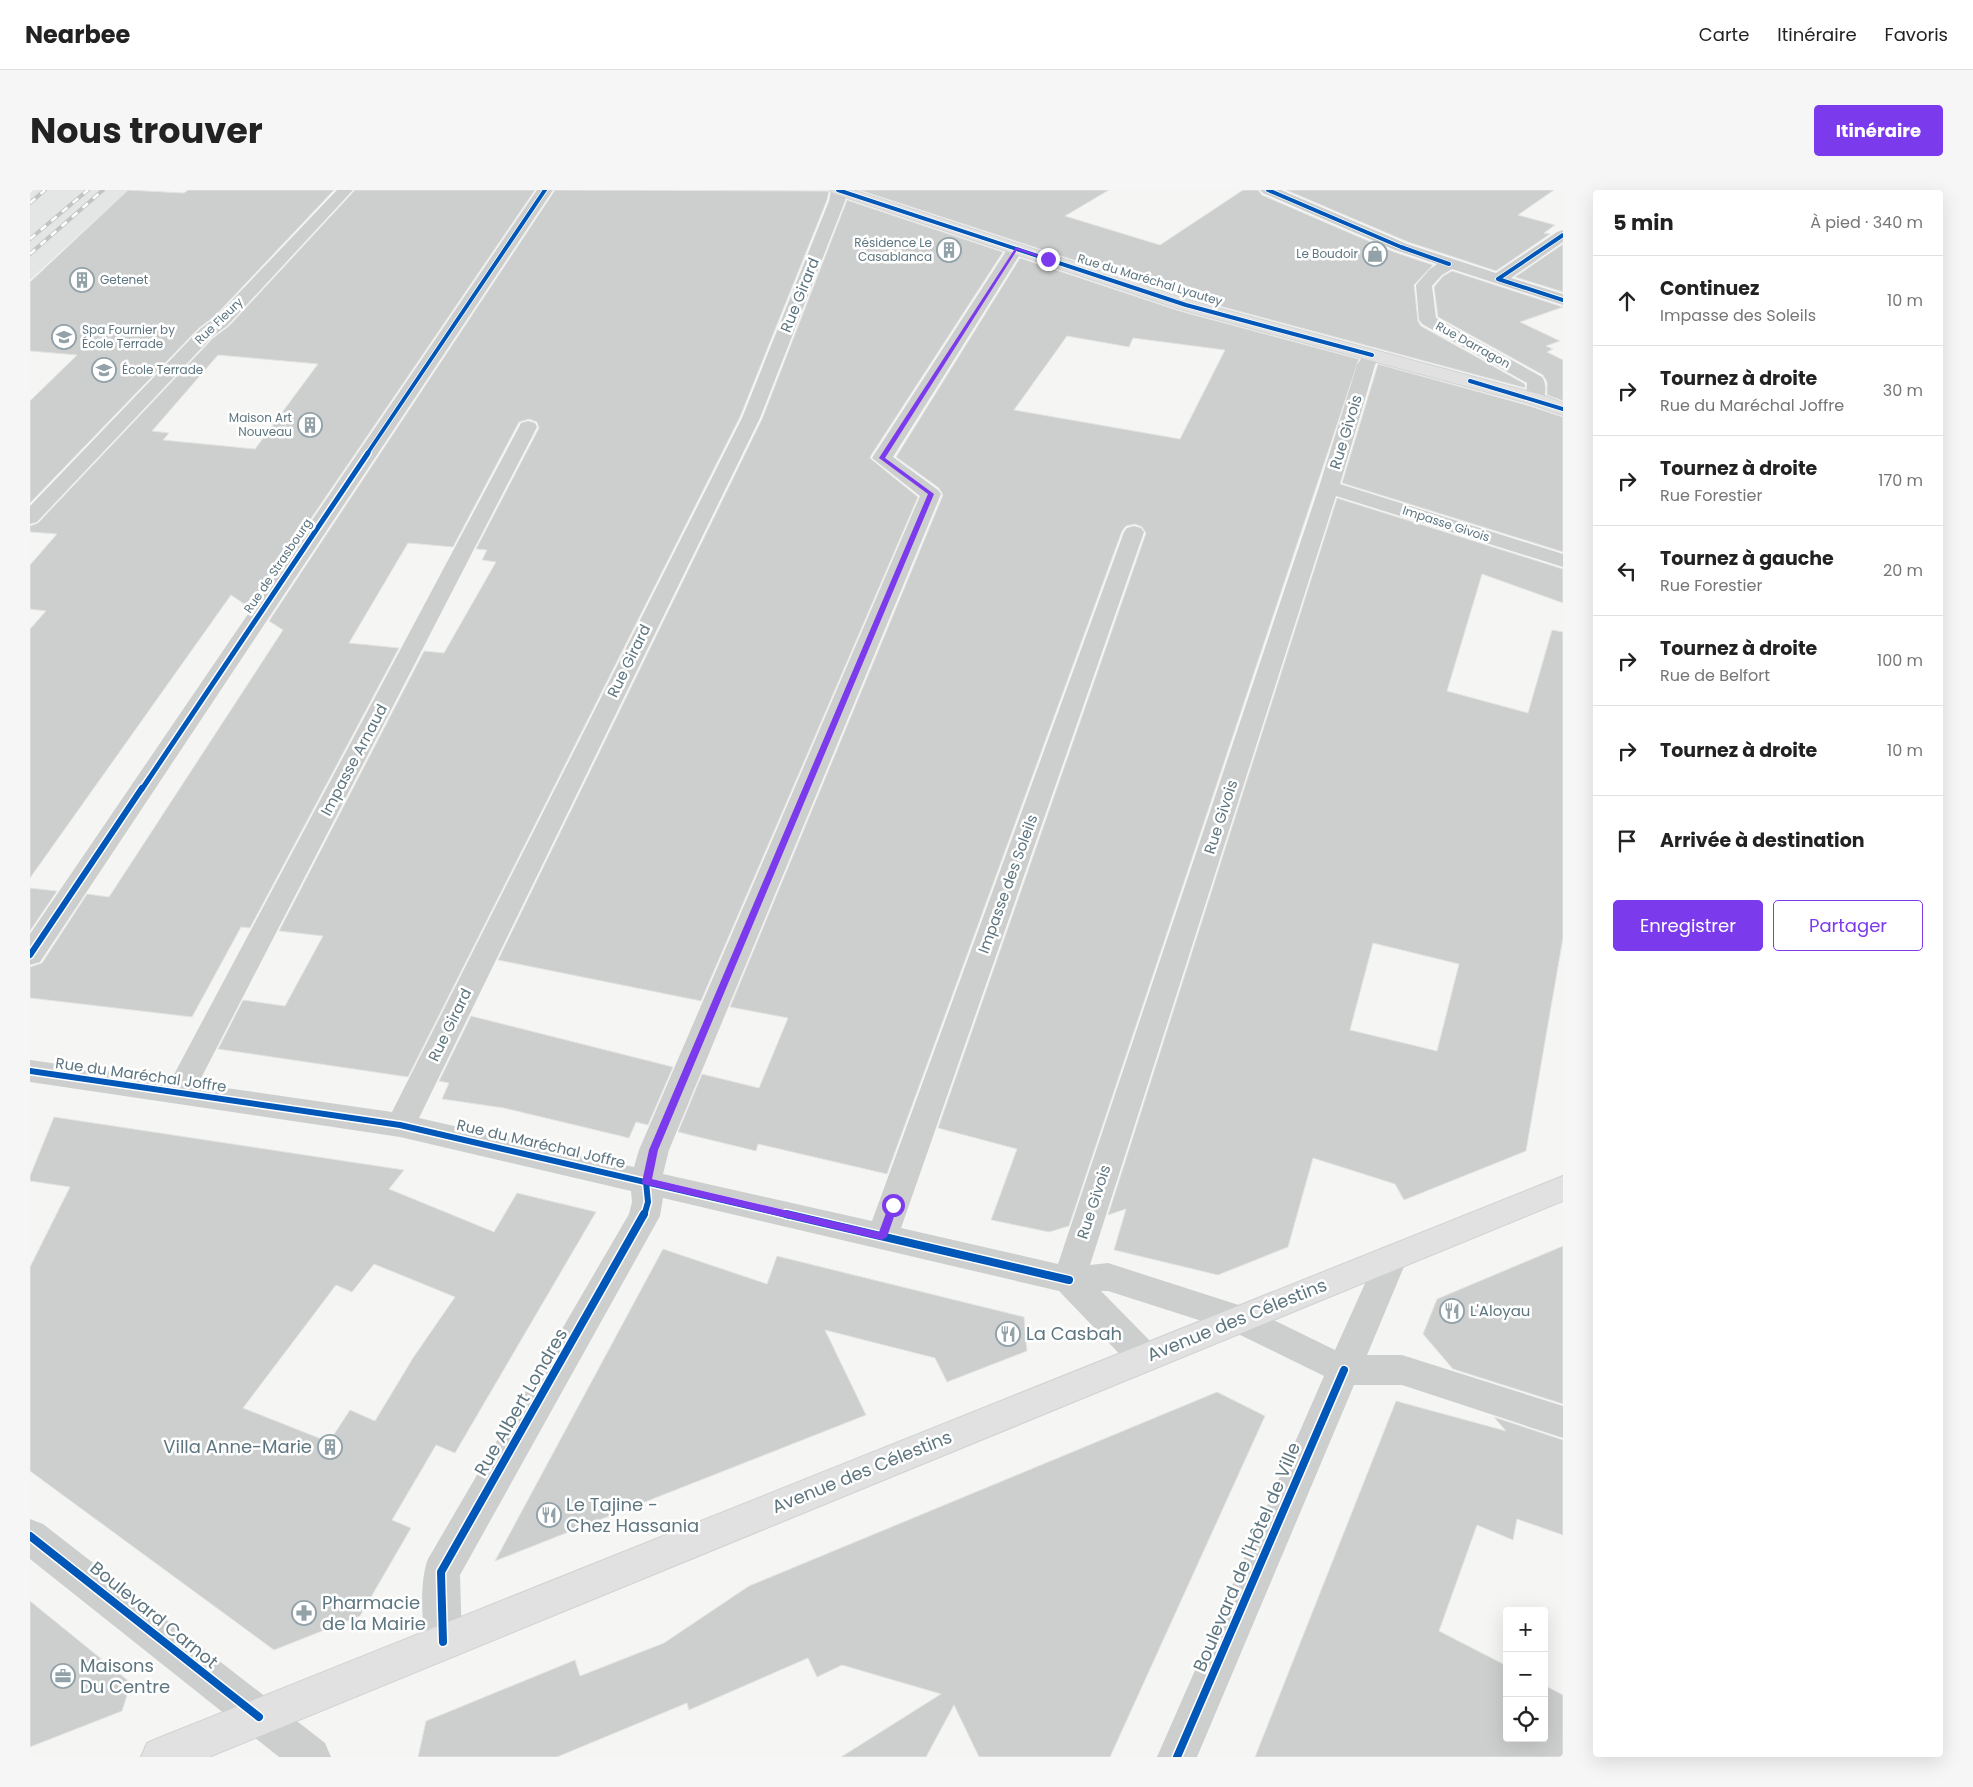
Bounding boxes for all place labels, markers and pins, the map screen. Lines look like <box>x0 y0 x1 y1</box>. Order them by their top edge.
place label: Résidence Le Casablanca <box>854 234 932 265</box>
building icon: Résidence Le Casablanca <box>936 237 962 263</box>
shop icon: Le Boudoir <box>1362 241 1388 267</box>
place label: Le Boudoir <box>1296 245 1359 262</box>
building icon: Getenet <box>69 267 95 293</box>
place label: Getenet <box>100 271 148 288</box>
place label: Spa Fournier by École Terrade <box>82 321 175 352</box>
school or university icon: Spa Fournier by École Terrade <box>51 324 77 350</box>
school or university icon: École Terrade <box>91 357 117 383</box>
place label: École Terrade <box>122 361 203 378</box>
place label: Maison Art Nouveau <box>229 409 292 440</box>
building icon: Maison Art Nouveau <box>297 412 323 438</box>
restaurant icon: L'Aloyau <box>1439 1298 1465 1324</box>
place label: L'Aloyau <box>1470 1300 1530 1321</box>
restaurant icon: La Casbah <box>995 1321 1021 1347</box>
place label: La Casbah <box>1026 1321 1122 1346</box>
place label: Villa Anne-Marie <box>163 1434 312 1459</box>
building icon: Villa Anne-Marie <box>317 1434 343 1460</box>
place label: Le Tajine - Chez Hassania <box>566 1492 699 1538</box>
restaurant icon: Le Tajine - Chez Hassania <box>536 1502 562 1528</box>
place label: Pharmacie de la Mairie <box>322 1590 426 1636</box>
pharmacy icon: Pharmacie de la Mairie <box>291 1600 317 1626</box>
place label: Maisons Du Centre <box>80 1653 170 1699</box>
office icon: Maisons Du Centre <box>50 1663 76 1689</box>

